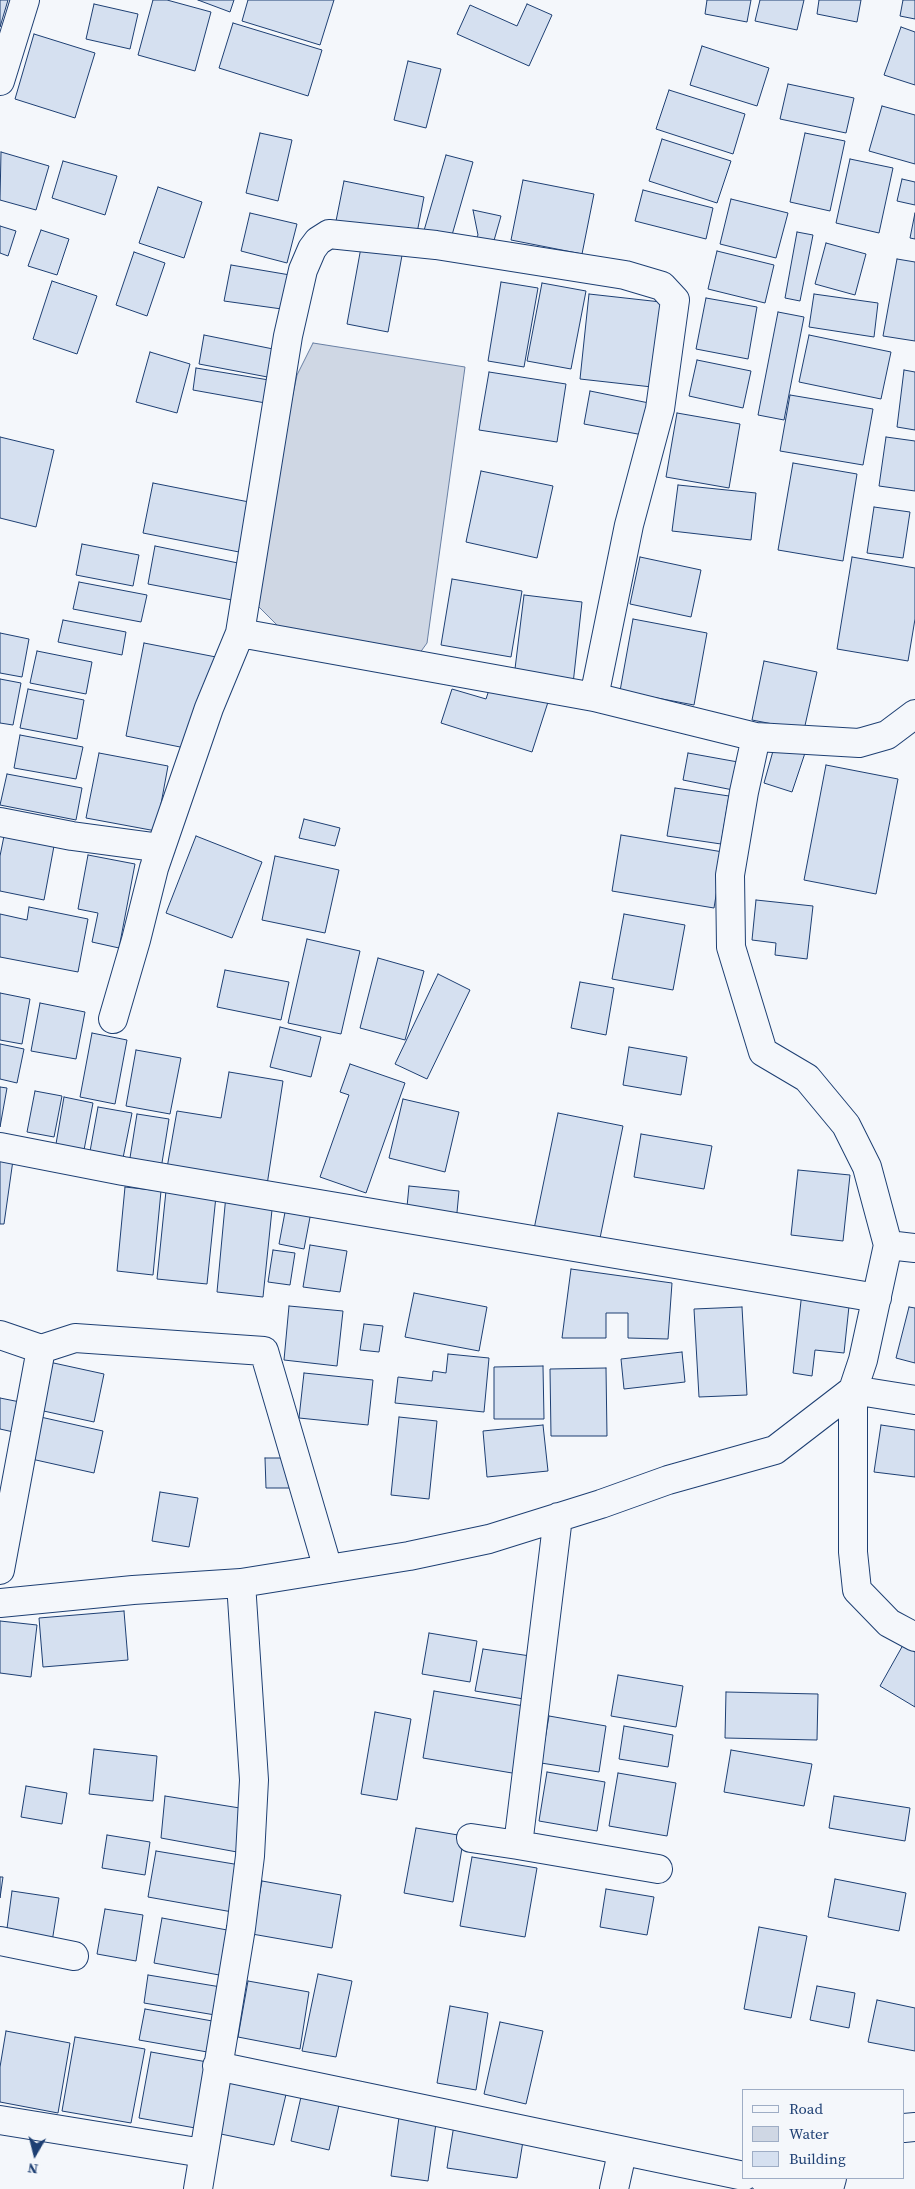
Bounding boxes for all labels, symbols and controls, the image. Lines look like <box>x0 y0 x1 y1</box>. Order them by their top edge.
legend <box>742 2089 905 2179</box>
text: Road <box>789 2098 823 2119</box>
text: Water <box>789 2123 829 2144</box>
north arrow <box>10 2129 60 2179</box>
text: Building <box>789 2148 846 2169</box>
text: N <box>26 2158 39 2179</box>

